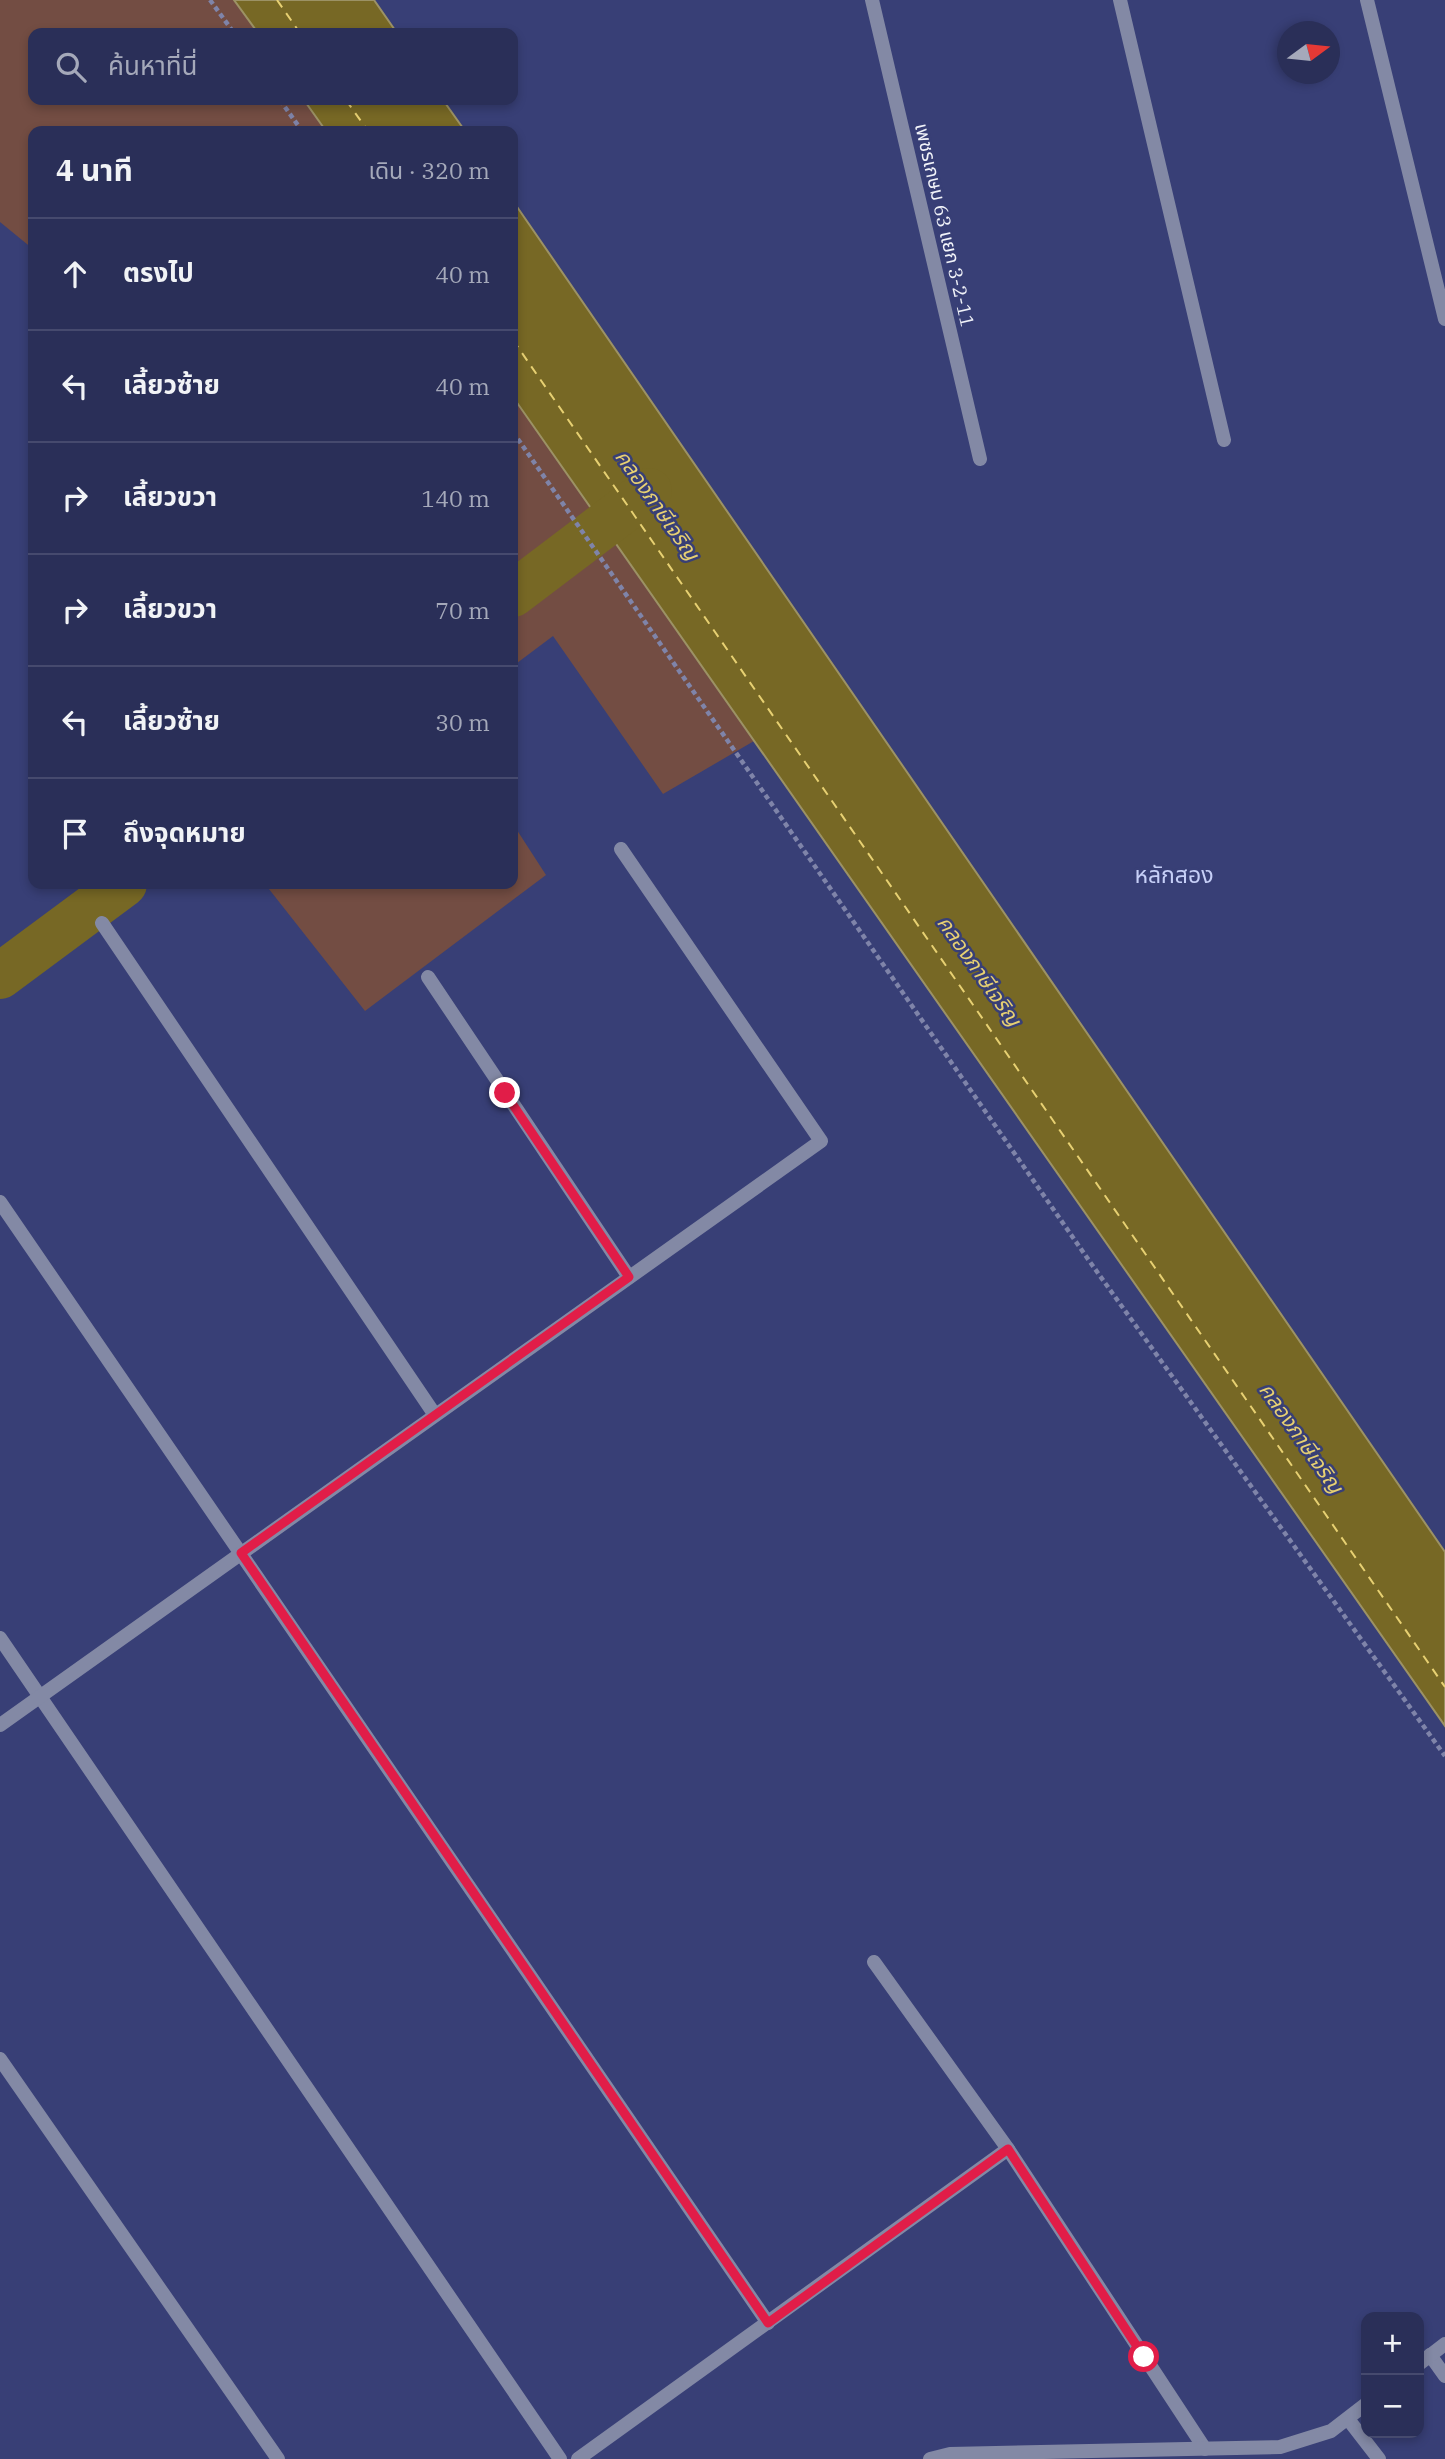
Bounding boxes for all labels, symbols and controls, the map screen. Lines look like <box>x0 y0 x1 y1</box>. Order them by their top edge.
north arrow <box>1277 21 1340 84</box>
search box <box>28 28 518 105</box>
icon: search <box>52 48 90 86</box>
text: ค้นหาที่นี่ <box>108 48 198 82</box>
street label: เพชรเกษม 63 แยก 3-2-11 <box>910 121 980 329</box>
text: 4 นาที <box>56 150 133 189</box>
text: เดิน · 320 m <box>368 155 490 185</box>
icon: ahead <box>56 255 94 293</box>
text: ตรงไป <box>123 255 194 289</box>
text: 40 m <box>435 259 490 289</box>
icon: left <box>56 367 94 405</box>
text: เลี้ยวซ้าย <box>123 367 220 401</box>
text: 40 m <box>435 371 490 401</box>
water label: คลองภาษีเจริญ <box>609 444 707 567</box>
icon: right <box>56 479 94 517</box>
text: เลี้ยวขวา <box>123 479 217 513</box>
text: 140 m <box>421 483 490 513</box>
icon: right <box>56 591 94 629</box>
text: เลี้ยวขวา <box>123 591 217 625</box>
text: 70 m <box>435 595 490 625</box>
icon: left <box>56 703 94 741</box>
text: เลี้ยวซ้าย <box>123 703 220 737</box>
text: 30 m <box>435 707 490 737</box>
icon: arrive <box>56 815 94 853</box>
text: ถึงจุดหมาย <box>123 815 246 849</box>
district label: หลักสอง <box>1134 859 1214 889</box>
water label: คลองภาษีเจริญ <box>931 910 1029 1033</box>
route end <box>489 1077 520 1108</box>
water label: คลองภาษีเจริญ <box>1253 1377 1351 1500</box>
map controls <box>1361 2312 1424 2438</box>
button: + <box>1361 2312 1424 2375</box>
route start <box>1128 2341 1159 2372</box>
button: − <box>1361 2375 1424 2438</box>

